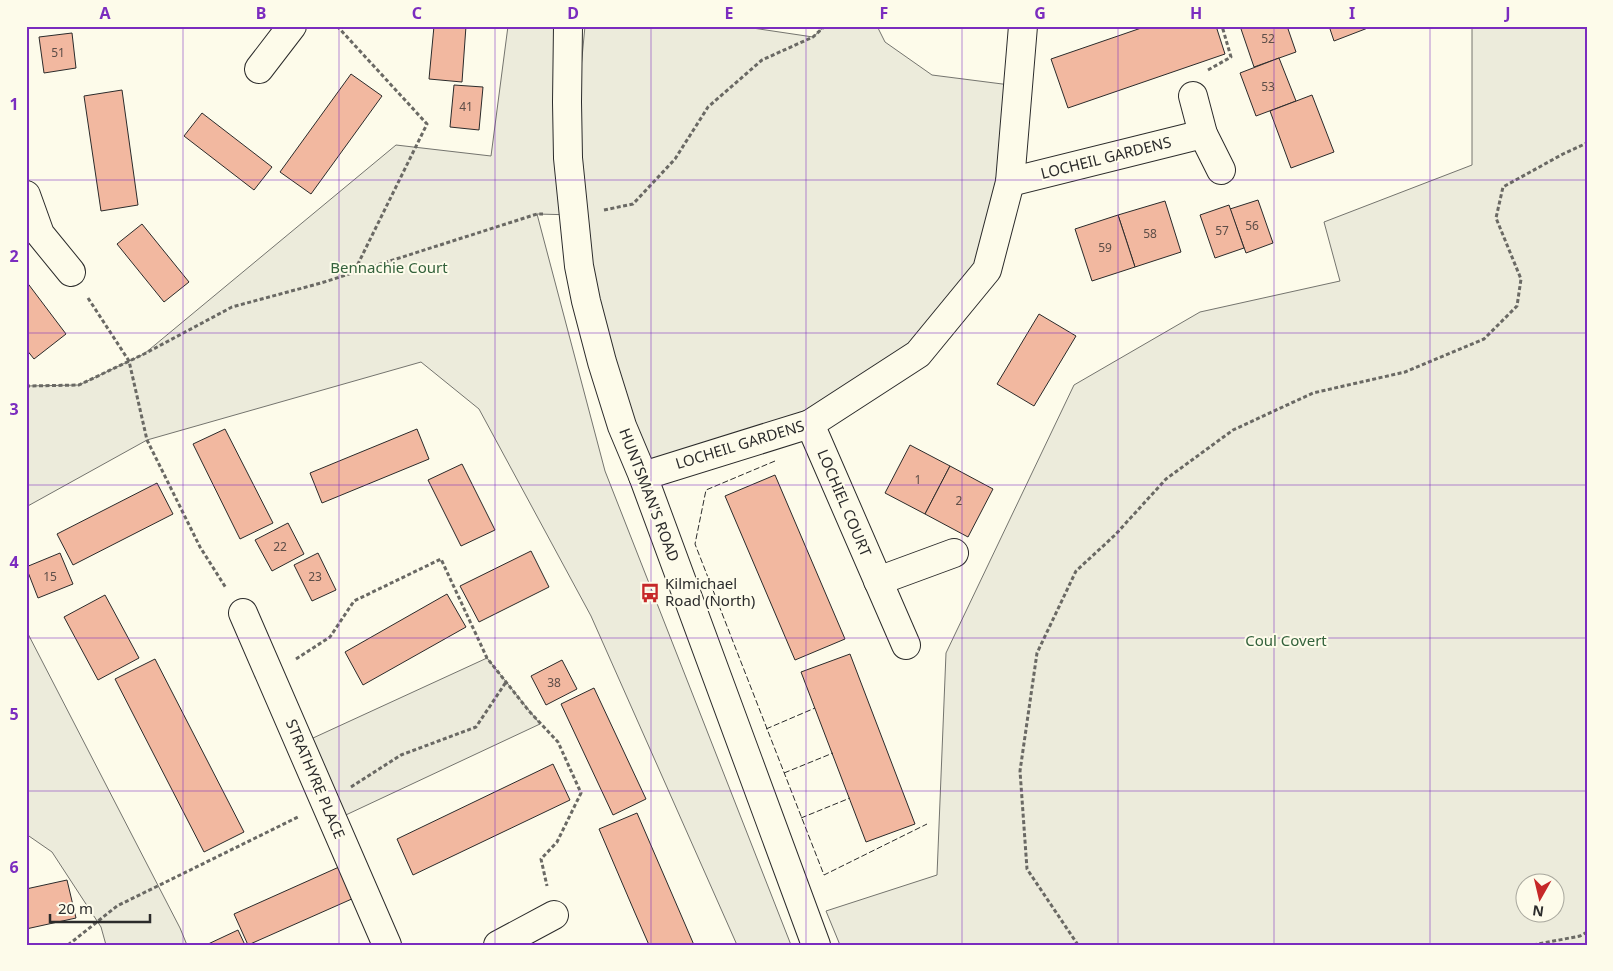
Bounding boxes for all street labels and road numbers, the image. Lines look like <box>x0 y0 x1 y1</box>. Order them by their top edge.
street label: LOCHEIL GARDENS <box>1038 131 1173 183</box>
street label: LOCHEIL GARDENS <box>673 415 807 473</box>
street label: HUNTSMAN'S ROAD <box>615 425 685 564</box>
street label: LOCHIEL COURT <box>813 446 877 560</box>
street label: STRATHYRE PLACE <box>282 716 350 841</box>

